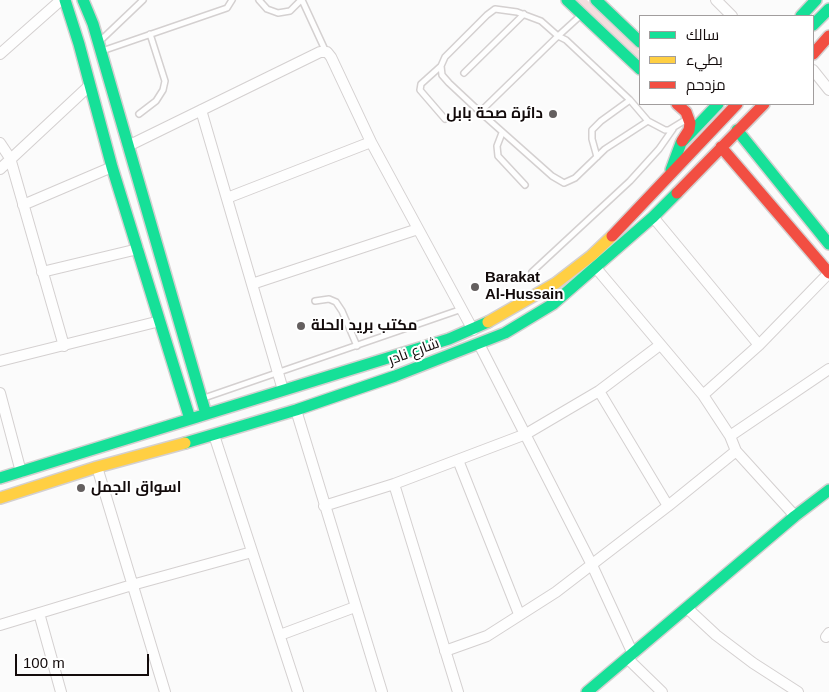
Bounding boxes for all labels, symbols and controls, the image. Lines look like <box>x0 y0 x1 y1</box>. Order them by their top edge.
legend <box>639 15 814 105</box>
text: سالك <box>686 26 719 43</box>
text: بطيء <box>686 51 723 68</box>
text: مزدحم <box>686 76 726 93</box>
place label: دائرة صحة بابل <box>446 105 543 123</box>
marker: دائرة صحة بابل <box>547 108 559 120</box>
place label: Barakat Al-Hussain <box>485 269 563 304</box>
marker: Barakat Al-Hussain <box>469 281 481 293</box>
place label: مكتب بريد الحلة <box>311 317 417 335</box>
marker: مكتب بريد الحلة <box>295 320 307 332</box>
street label: شارع نادر <box>386 335 442 369</box>
place label: اسواق الجمل <box>91 479 181 497</box>
marker: اسواق الجمل <box>75 482 87 494</box>
scale bar <box>18 644 151 676</box>
text: 100 m <box>23 654 65 671</box>

